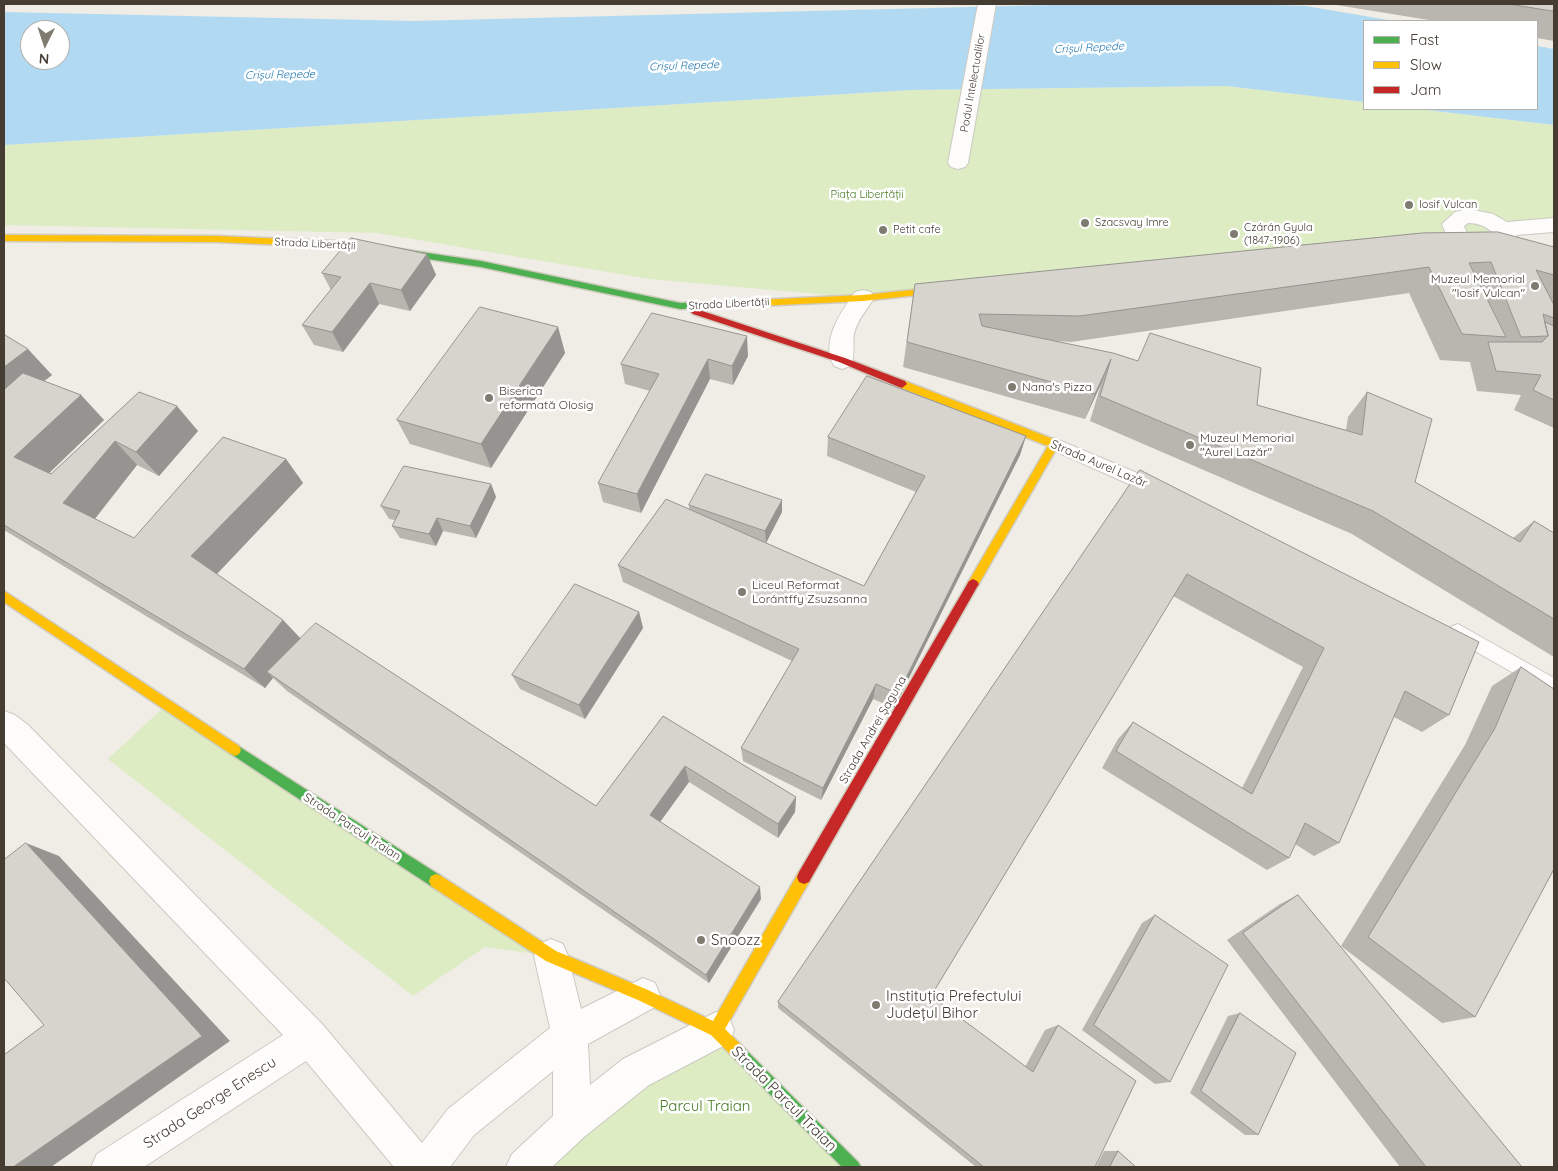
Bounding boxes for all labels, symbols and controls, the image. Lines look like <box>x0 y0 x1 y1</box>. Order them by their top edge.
north arrow <box>20 20 70 70</box>
legend <box>1363 20 1538 110</box>
text: Fast <box>1410 30 1439 49</box>
street label: Podul Intelectualilor <box>958 33 988 133</box>
water label: Crișul Repede <box>1054 40 1124 56</box>
text: N <box>38 50 50 68</box>
text: Slow <box>1410 55 1442 74</box>
water label: Crișul Repede <box>649 58 719 74</box>
water label: Crișul Repede <box>245 68 315 82</box>
text: Jam <box>1410 80 1441 99</box>
park label: Piața Libertății <box>830 188 904 202</box>
place label: Iosif Vulcan <box>1419 198 1477 212</box>
marker: Iosif Vulcan <box>1403 199 1415 211</box>
place label: Szacsvay Imre <box>1095 216 1169 230</box>
marker: Szacsvay Imre <box>1079 217 1091 229</box>
place label: Czárán Gyula (1847-1906) <box>1244 221 1313 247</box>
place label: Petit cafe <box>893 223 941 237</box>
marker: Petit cafe <box>877 224 889 236</box>
marker: Czárán Gyula (1847-1906) <box>1228 228 1240 240</box>
street label: Strada Libertății <box>274 235 356 253</box>
place label: Muzeul Memorial "Iosif Vulcan" <box>1431 272 1525 300</box>
marker: Muzeul Memorial "Iosif Vulcan" <box>1529 280 1541 292</box>
street label: Strada Libertății <box>688 295 770 313</box>
place label: Nana's Pizza <box>1022 380 1092 394</box>
marker: Nana's Pizza <box>1006 381 1018 393</box>
place label: Biserica reformată Olosig <box>499 384 593 412</box>
marker: Biserica reformată Olosig <box>483 392 495 404</box>
place label: Muzeul Memorial "Aurel Lazăr" <box>1200 431 1294 459</box>
street label: Strada Aurel Lazăr <box>1049 437 1149 491</box>
marker: Muzeul Memorial "Aurel Lazăr" <box>1184 439 1196 451</box>
place label: Liceul Reformat Lorántffy Zsuzsanna <box>752 578 867 606</box>
marker: Liceul Reformat Lorántffy Zsuzsanna <box>736 586 748 598</box>
street label: Strada Andrei Șaguna <box>836 674 910 786</box>
street label: Strada Parcul Traian <box>301 790 403 864</box>
place label: Snoozz <box>711 931 760 949</box>
marker: Snoozz <box>695 934 707 946</box>
place label: Instituția Prefectului Județul Bihor <box>886 987 1022 1022</box>
marker: Instituția Prefectului Județul Bihor <box>870 999 882 1011</box>
street label: Strada Parcul Traian <box>728 1043 840 1155</box>
street label: Strada George Enescu <box>140 1053 280 1153</box>
park label: Parcul Traian <box>659 1097 751 1115</box>

